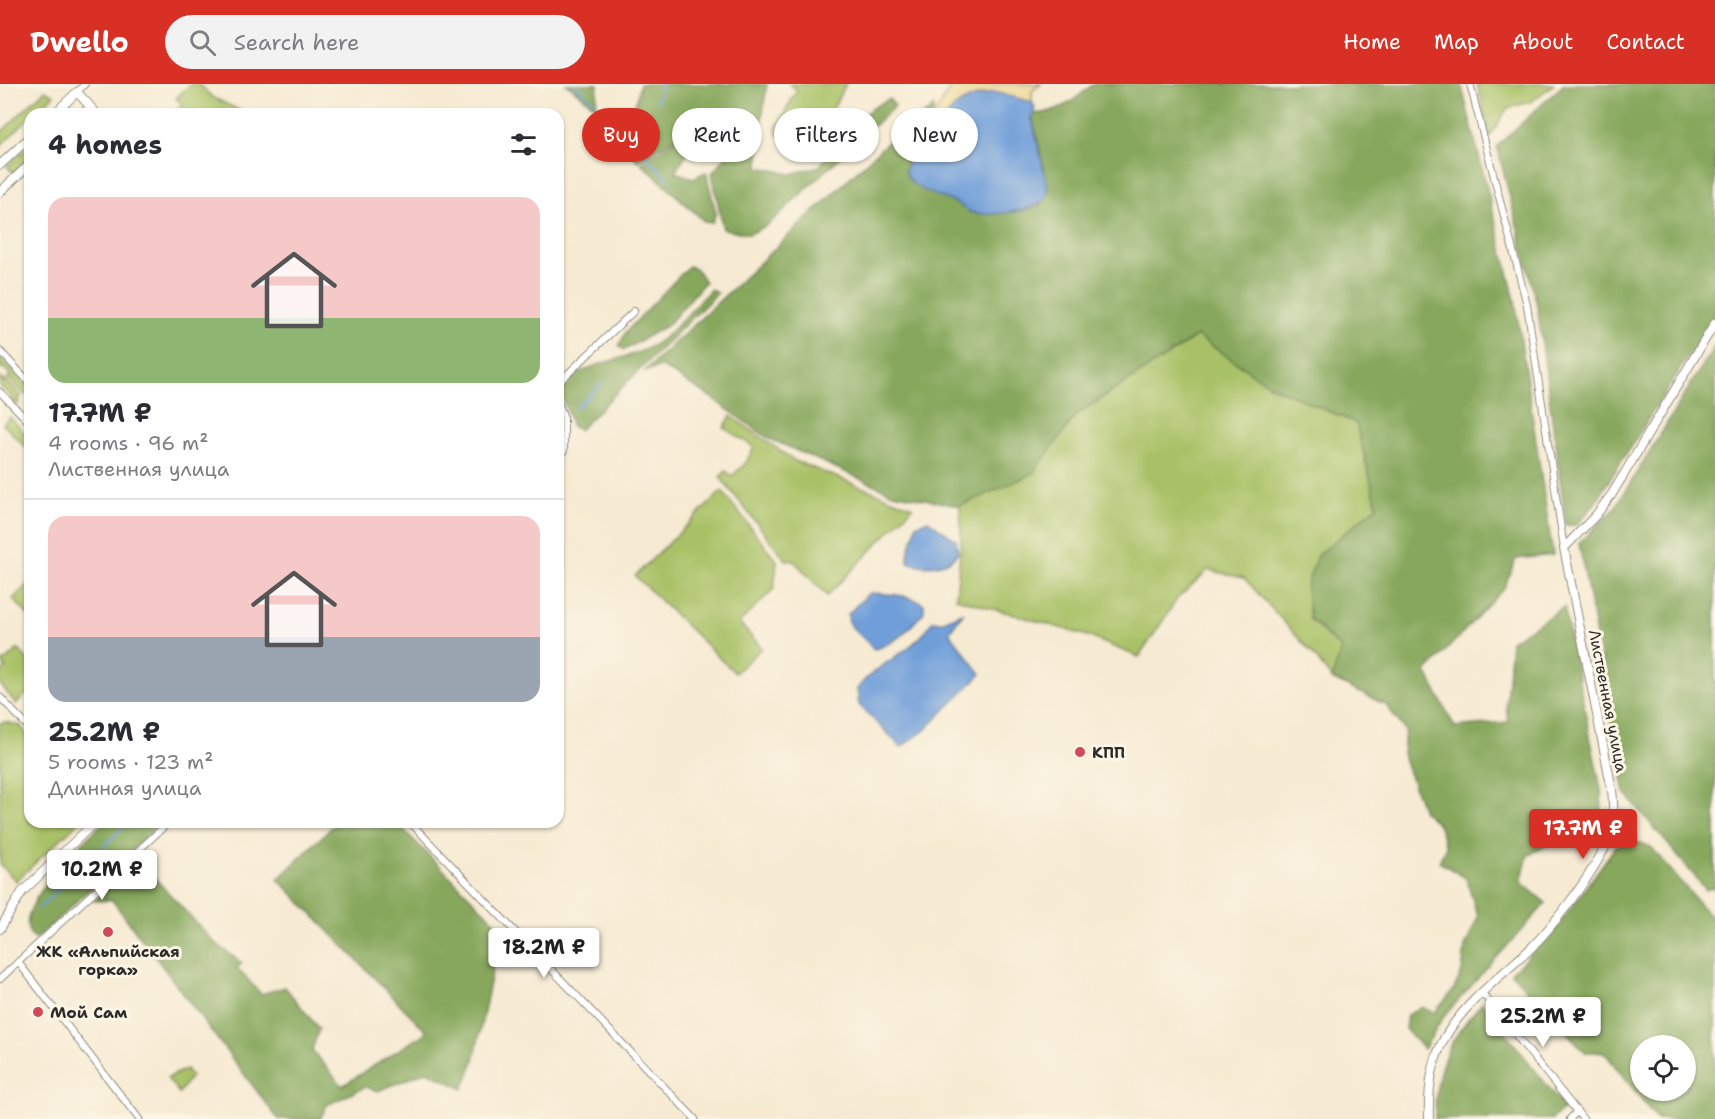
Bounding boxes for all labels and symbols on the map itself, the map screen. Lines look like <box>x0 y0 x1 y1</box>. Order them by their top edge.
street label: Лиственная улица <box>1584 628 1632 774</box>
place label: КПП <box>1092 742 1125 763</box>
marker: КПП <box>1073 745 1087 759</box>
pin: 17.7M ₽ <box>1528 809 1638 860</box>
pin: 10.2M ₽ <box>47 850 157 901</box>
marker: ЖК «Альпийская горка» <box>101 925 115 939</box>
pin: 18.2M ₽ <box>489 928 599 979</box>
place label: ЖК «Альпийская горка» <box>36 941 180 980</box>
pin: 25.2M ₽ <box>1488 997 1598 1048</box>
place label: Мой Сам <box>50 1002 128 1023</box>
marker: Мой Сам <box>31 1005 45 1019</box>

